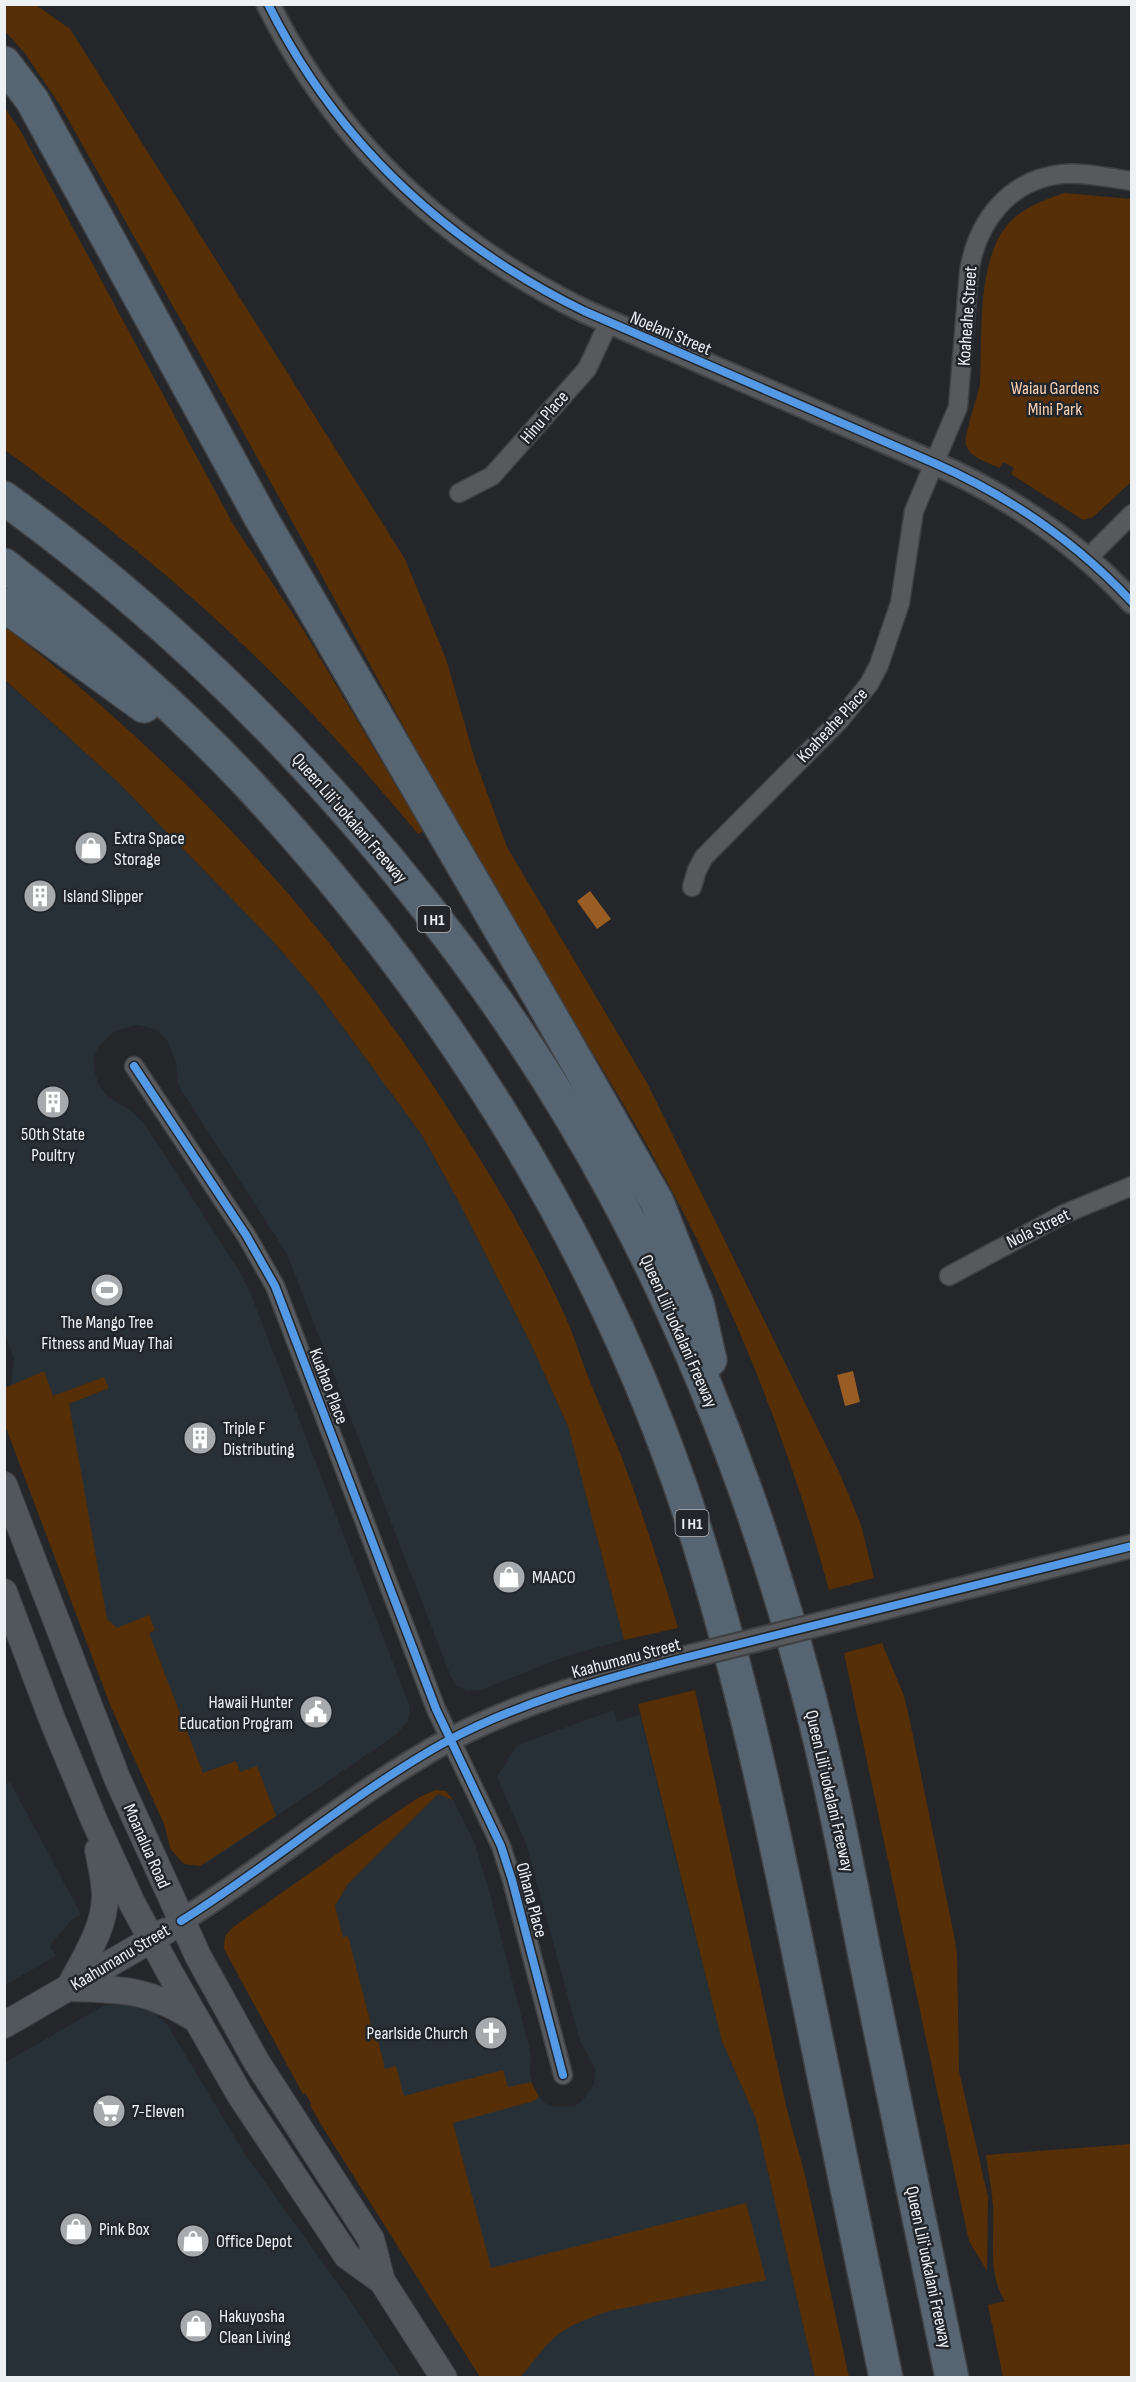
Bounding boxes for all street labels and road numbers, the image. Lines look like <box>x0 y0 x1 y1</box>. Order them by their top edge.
street label: Koaheahe Street <box>954 265 981 367</box>
street label: Noelani Street <box>627 307 715 360</box>
street label: Hinu Place <box>516 387 573 448</box>
street label: Koaheahe Place <box>793 684 872 767</box>
street label: Queen Liliʻuokalani Freeway <box>287 749 412 888</box>
road number: I H1 <box>418 906 450 932</box>
street label: Nola Street <box>1003 1204 1074 1253</box>
street label: Queen Liliʻuokalani Freeway <box>635 1251 722 1411</box>
street label: Kuahao Place <box>304 1345 353 1427</box>
road number: I H1 <box>676 1510 708 1536</box>
street label: Kaahumanu Street <box>569 1634 683 1683</box>
street label: Queen Liliʻuokalani Freeway <box>801 1708 858 1874</box>
street label: Moanalua Road <box>119 1801 175 1892</box>
street label: Oihana Place <box>511 1860 552 1940</box>
street label: Kaahumanu Street <box>67 1919 174 1995</box>
street label: Queen Liliʻuokalani Freeway <box>901 2184 956 2350</box>

